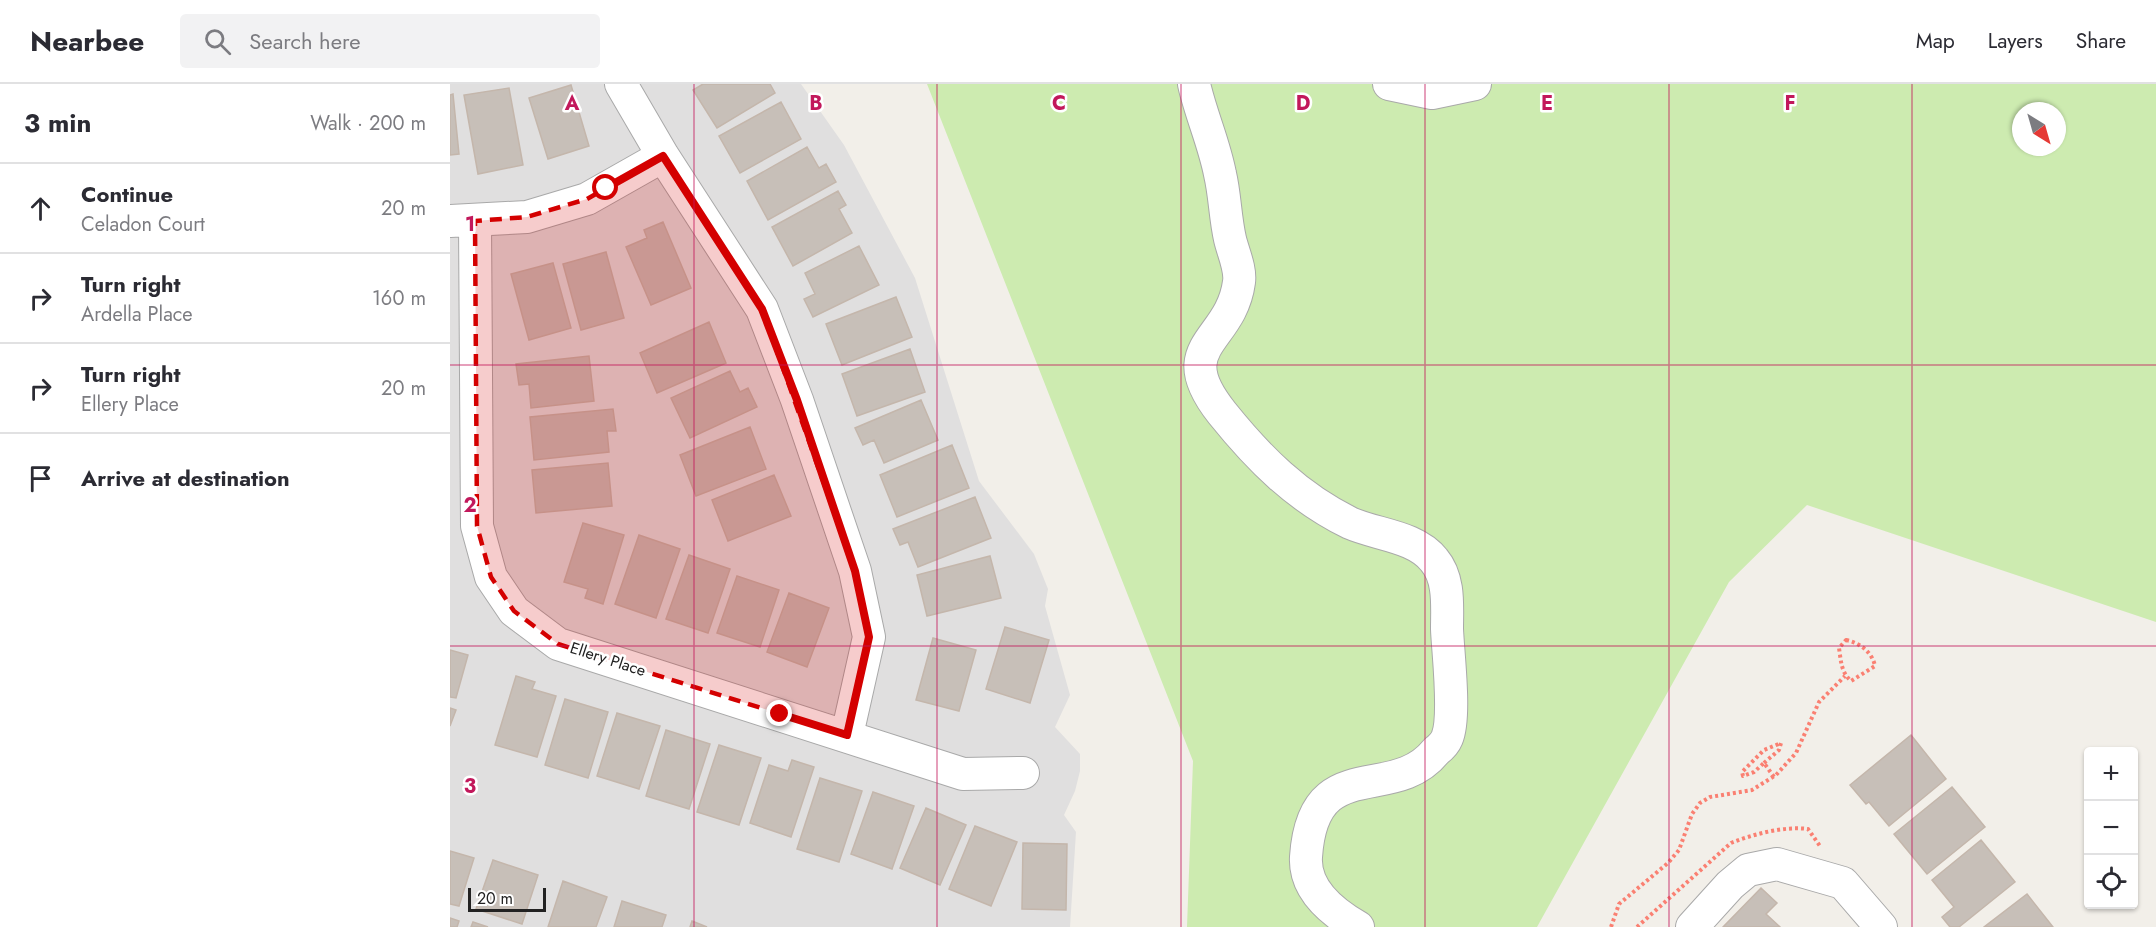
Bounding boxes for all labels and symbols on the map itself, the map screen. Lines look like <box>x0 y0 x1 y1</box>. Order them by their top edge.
text: A <box>564 89 580 118</box>
text: B <box>809 89 823 118</box>
text: C <box>1052 89 1066 118</box>
text: D <box>1296 89 1310 118</box>
text: E <box>1541 89 1553 118</box>
text: F <box>1784 89 1796 118</box>
north arrow <box>2012 102 2066 156</box>
route start <box>592 174 618 200</box>
text: 1 <box>465 210 475 239</box>
text: 2 <box>463 491 477 520</box>
street label: Ellery Place <box>567 636 649 682</box>
route end <box>766 700 792 726</box>
text: 3 <box>464 772 476 801</box>
scale bar <box>468 885 546 912</box>

